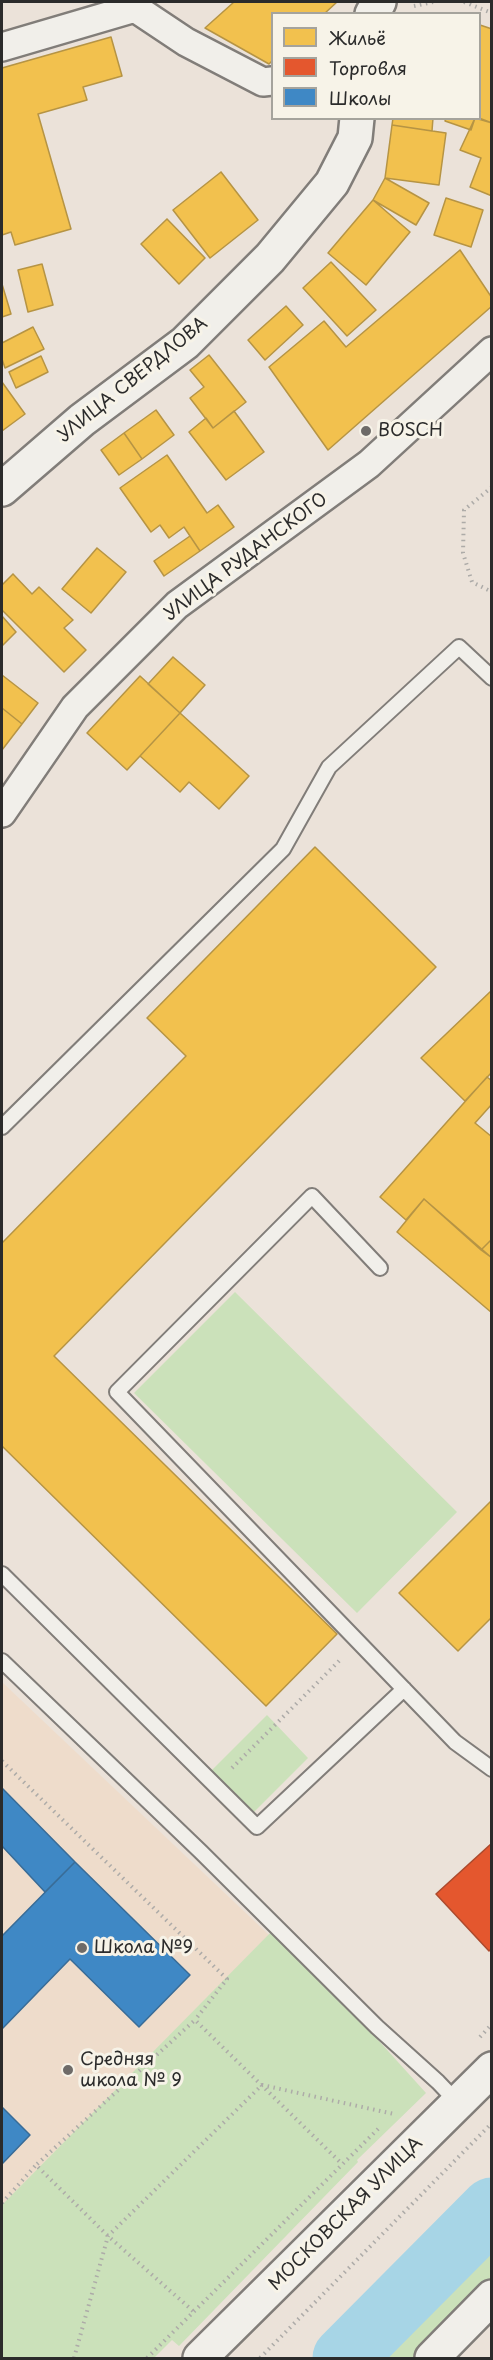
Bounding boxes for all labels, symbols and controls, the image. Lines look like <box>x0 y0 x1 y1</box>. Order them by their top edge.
legend <box>271 12 481 120</box>
text: Жильё <box>329 24 386 51</box>
text: Торговля <box>329 54 407 81</box>
text: Школы <box>329 84 392 111</box>
street label: УЛИЦА СВЕРДЛОВА <box>54 313 212 447</box>
place label: BOSCH <box>378 420 443 442</box>
marker: BOSCH <box>359 424 373 438</box>
street label: УЛИЦА РУДАНСКОГО <box>160 489 332 625</box>
place label: Школа №9 <box>94 1937 193 1959</box>
marker: Школа №9 <box>75 1941 89 1955</box>
place label: Средняя школа № 9 <box>80 2049 182 2092</box>
marker: Средняя школа № 9 <box>61 2063 75 2077</box>
street label: МОСКОВСКАЯ УЛИЦА <box>265 2133 427 2295</box>

